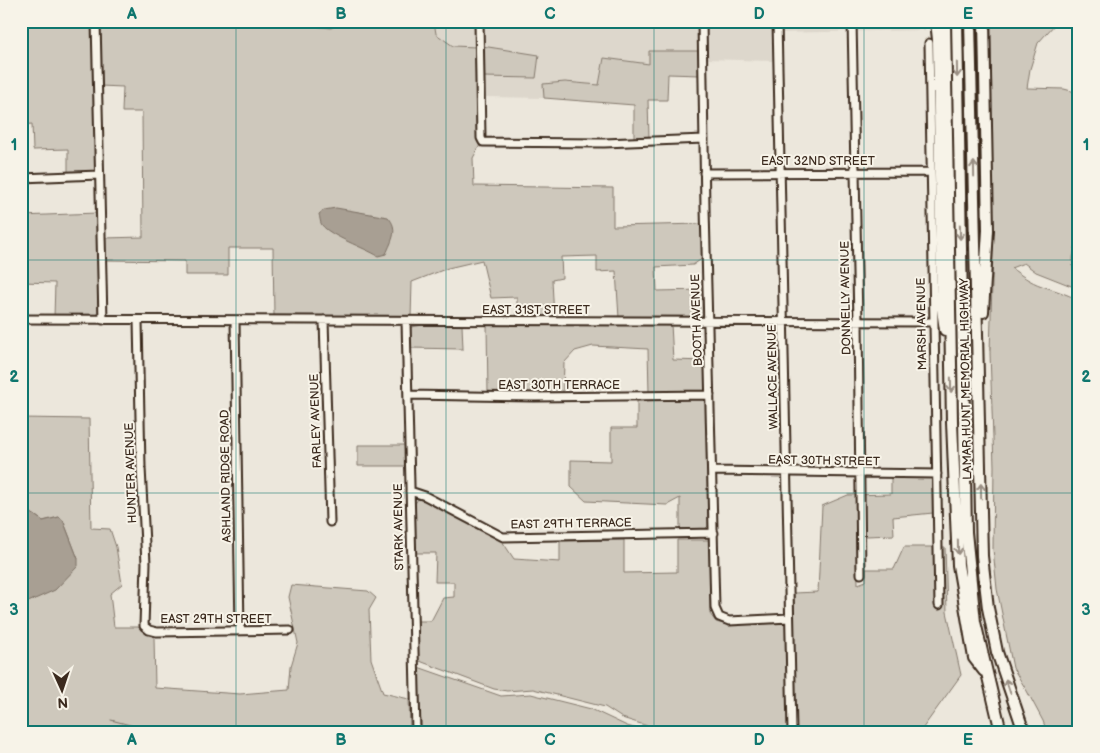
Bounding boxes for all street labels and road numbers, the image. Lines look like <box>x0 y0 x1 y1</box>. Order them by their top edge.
street label: EAST 32ND STREET <box>761 154 876 169</box>
street label: DONNELLY AVENUE <box>838 241 854 355</box>
street label: BOOTH AVENUE <box>688 273 706 366</box>
street label: MARSH AVENUE <box>914 277 930 371</box>
street label: LAMAR HUNT MEMORIAL HIGHWAY <box>957 277 975 480</box>
street label: EAST 31ST STREET <box>482 303 591 318</box>
street label: WALLACE AVENUE <box>765 324 781 430</box>
street label: FARLEY AVENUE <box>307 373 325 469</box>
street label: EAST 30TH TERRACE <box>498 378 620 393</box>
street label: ASHLAND RIDGE ROAD <box>217 409 235 543</box>
street label: HUNTER AVENUE <box>122 422 140 524</box>
street label: EAST 30TH STREET <box>768 453 881 469</box>
street label: STARK AVENUE <box>391 483 407 571</box>
street label: EAST 29TH TERRACE <box>510 515 632 533</box>
street label: EAST 29TH STREET <box>160 612 273 627</box>

